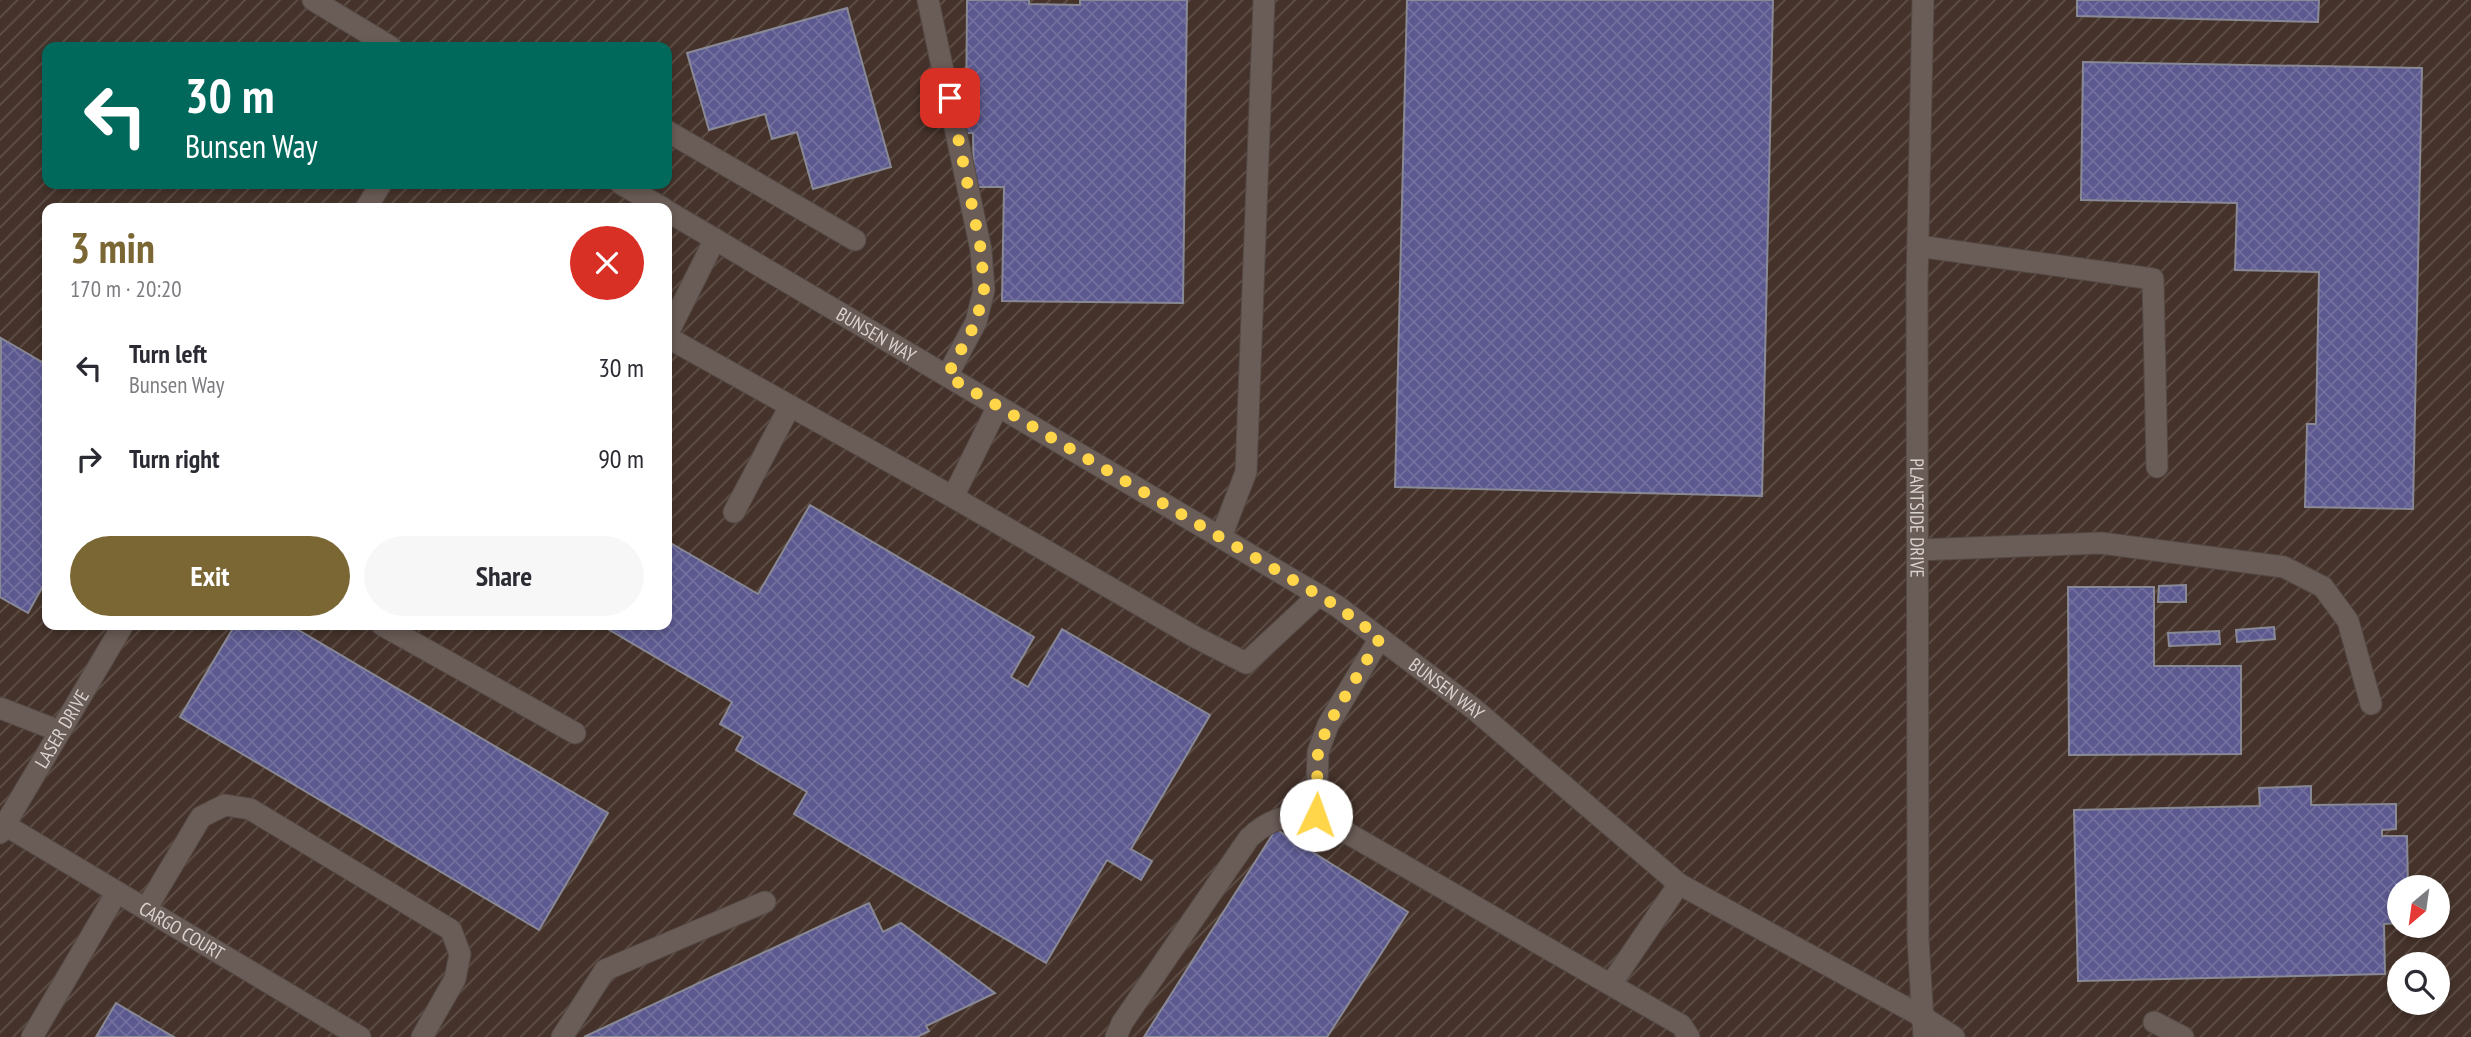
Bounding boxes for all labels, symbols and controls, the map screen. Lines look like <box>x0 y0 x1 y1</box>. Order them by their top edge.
text: 30 m <box>185 63 274 127</box>
pin <box>920 68 980 128</box>
icon: left <box>70 70 161 161</box>
icon: arrive <box>931 79 969 117</box>
text: Bunsen Way <box>185 125 318 167</box>
text: 3 min <box>70 220 155 275</box>
button: close <box>570 226 644 300</box>
text: 170 m · 20:20 <box>70 274 182 303</box>
street label: BUNSEN WAY <box>832 302 921 367</box>
text: Turn left <box>129 337 207 370</box>
icon: left <box>70 349 108 387</box>
text: 30 m <box>598 351 644 384</box>
text: Bunsen Way <box>129 370 224 399</box>
icon: right <box>70 440 108 478</box>
text: Turn right <box>129 442 220 475</box>
text: 90 m <box>598 442 644 475</box>
street label: PLANTSIDE DRIVE <box>1905 458 1929 578</box>
button: Exit <box>70 536 350 616</box>
button: Share <box>364 536 644 616</box>
street label: BUNSEN WAY <box>1404 652 1490 725</box>
street label: LASER DRIVE <box>29 685 94 772</box>
position arrow <box>1279 778 1353 852</box>
north arrow <box>2387 875 2450 938</box>
map controls <box>2387 875 2450 1015</box>
street label: CARGO COURT <box>135 896 229 966</box>
button: search <box>2387 952 2450 1015</box>

